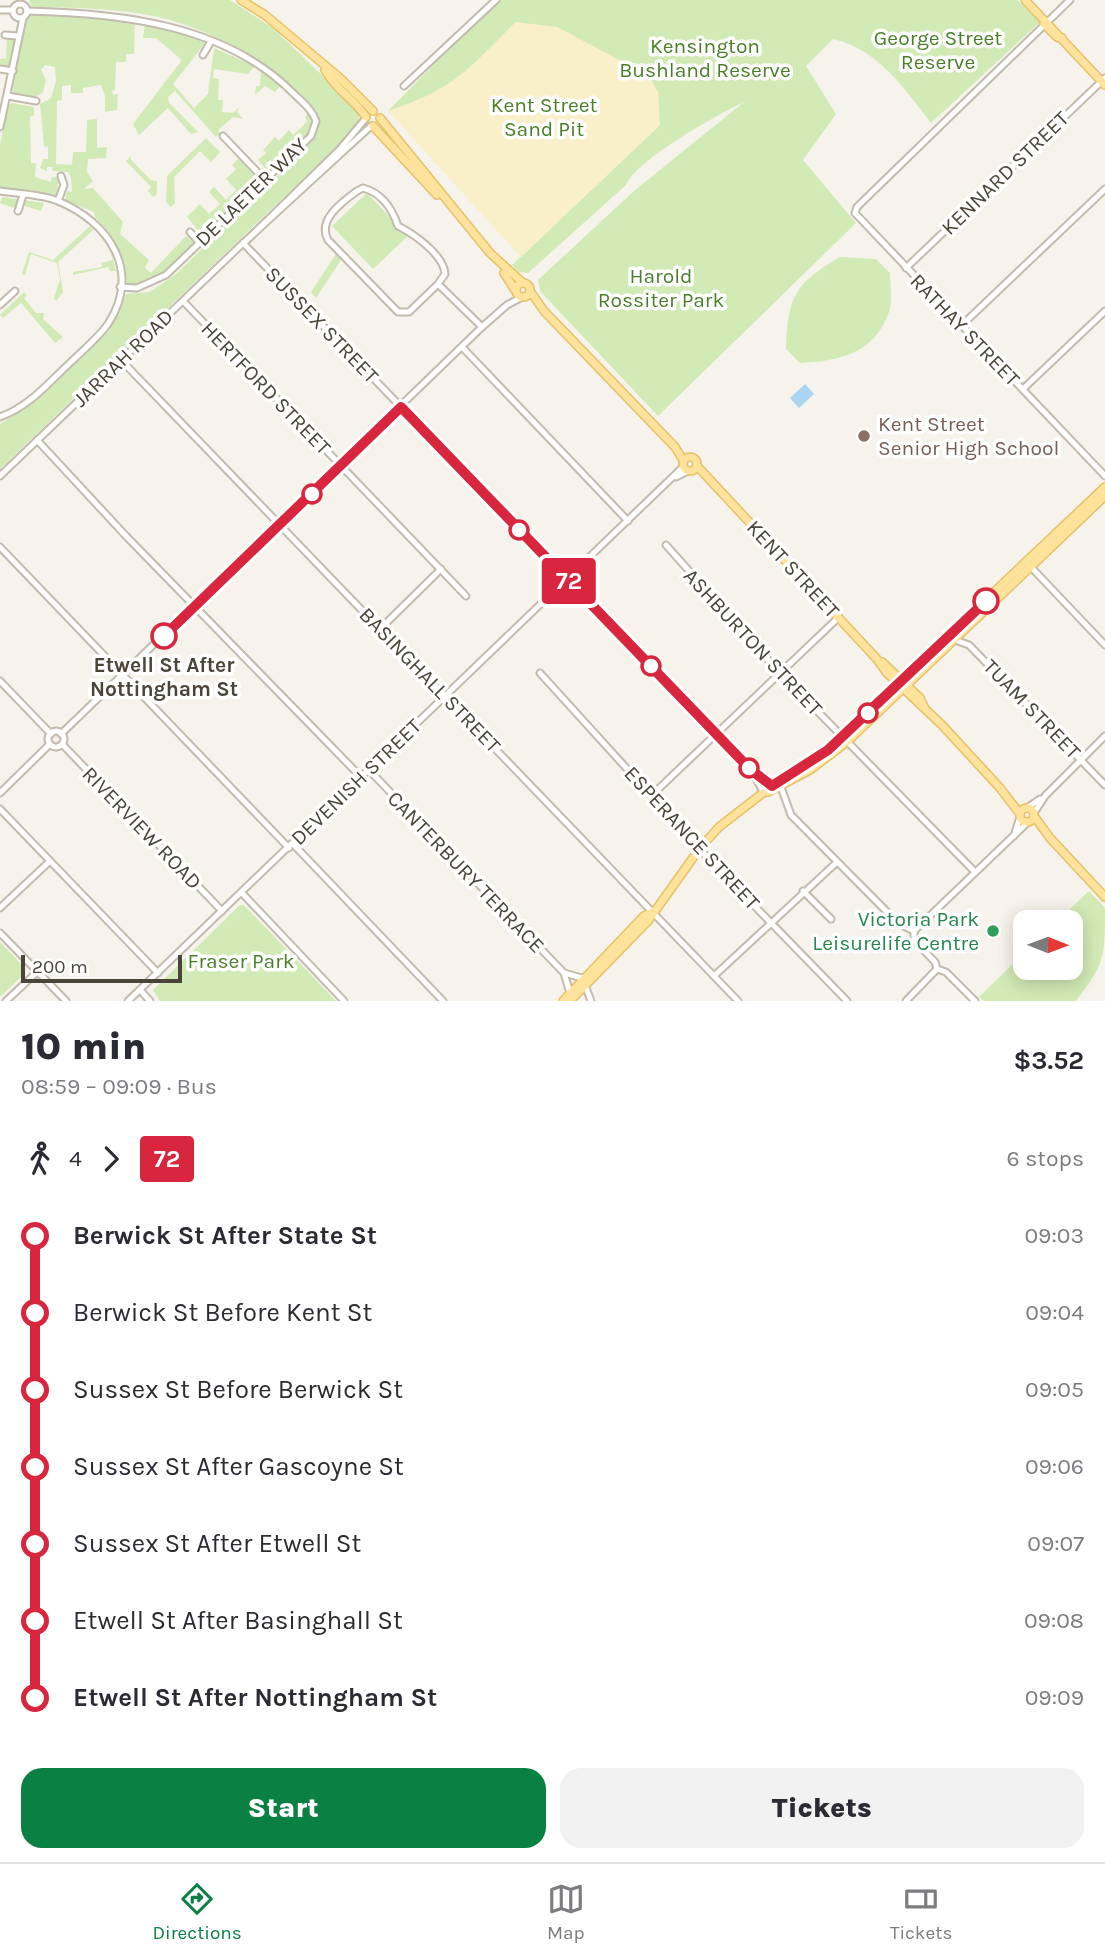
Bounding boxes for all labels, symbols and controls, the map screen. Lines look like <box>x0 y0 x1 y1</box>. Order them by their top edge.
park label: George Street Reserve <box>874 26 1002 74</box>
park label: Kensington Bushland Reserve <box>619 34 791 82</box>
park label: Kent Street Sand Pit <box>491 93 597 141</box>
street label: KENNARD STREET <box>937 106 1074 240</box>
street label: DE LAETER WAY <box>190 132 312 251</box>
street label: SUSSEX STREET <box>260 262 384 388</box>
park label: Harold Rossiter Park <box>598 264 724 312</box>
street label: RATHAY STREET <box>905 269 1025 391</box>
street label: JARRAH ROAD <box>68 304 178 412</box>
street label: HERTFORD STREET <box>196 316 336 460</box>
place label: Kent Street Senior High School <box>878 412 1059 460</box>
marker: Kent Street Senior High School <box>856 428 872 444</box>
unlabelled marker <box>302 484 322 504</box>
street label: KENT STREET <box>742 515 845 623</box>
unlabelled marker <box>509 520 529 540</box>
line badge: 72 <box>538 558 600 604</box>
street label: ASHBURTON STREET <box>679 564 828 721</box>
text: 72 <box>556 567 582 595</box>
unlabelled marker <box>973 588 999 614</box>
street label: BASINGHALL STREET <box>355 602 506 758</box>
marker: Etwell St After Nottingham St <box>151 623 177 649</box>
place label: Etwell St After Nottingham St <box>90 653 238 701</box>
street label: TUAM STREET <box>978 654 1086 764</box>
unlabelled marker <box>641 656 661 676</box>
unlabelled marker <box>858 703 878 723</box>
street label: DEVENISH STREET <box>286 713 426 850</box>
unlabelled marker <box>739 758 759 778</box>
street label: ESPERANCE STREET <box>619 761 765 915</box>
street label: RIVERVIEW ROAD <box>78 762 206 894</box>
street label: CANTERBURY TERRACE <box>383 786 549 958</box>
place label: Victoria Park Leisurelife Centre <box>812 907 979 955</box>
north arrow <box>1013 910 1083 980</box>
map controls <box>1013 910 1083 980</box>
marker: Victoria Park Leisurelife Centre <box>985 923 1001 939</box>
park label: Fraser Park <box>187 949 295 973</box>
scale bar <box>21 952 182 984</box>
text: 200 m <box>32 956 88 978</box>
text: 10 min <box>21 1024 146 1069</box>
text: $3.52 <box>1013 1045 1084 1076</box>
text: 08:59 – 09:09 · Bus <box>21 1073 217 1100</box>
icon: walk <box>21 1140 59 1178</box>
icon: forward <box>92 1140 130 1178</box>
text: 4 <box>69 1145 82 1172</box>
text: 72 <box>154 1145 180 1173</box>
text: 6 stops <box>1007 1145 1084 1172</box>
text: Berwick St After State St <box>73 1220 377 1251</box>
text: 09:03 <box>1024 1222 1084 1249</box>
text: Berwick St Before Kent St <box>73 1297 372 1328</box>
text: 09:04 <box>1025 1299 1084 1326</box>
text: Sussex St Before Berwick St <box>73 1374 403 1405</box>
text: 09:05 <box>1025 1376 1084 1403</box>
text: Sussex St After Gascoyne St <box>73 1451 404 1482</box>
text: 09:06 <box>1025 1453 1084 1480</box>
text: Sussex St After Etwell St <box>73 1528 361 1559</box>
text: 09:07 <box>1027 1530 1084 1557</box>
text: Etwell St After Basinghall St <box>73 1605 403 1636</box>
text: 09:08 <box>1024 1607 1084 1634</box>
text: Etwell St After Nottingham St <box>73 1682 437 1713</box>
text: 09:09 <box>1025 1684 1084 1711</box>
button: Start <box>21 1768 546 1848</box>
button: Tickets <box>560 1768 1084 1848</box>
tab: Directions <box>153 1880 242 1944</box>
tab: Map <box>547 1880 585 1944</box>
tab: Tickets <box>890 1880 952 1944</box>

